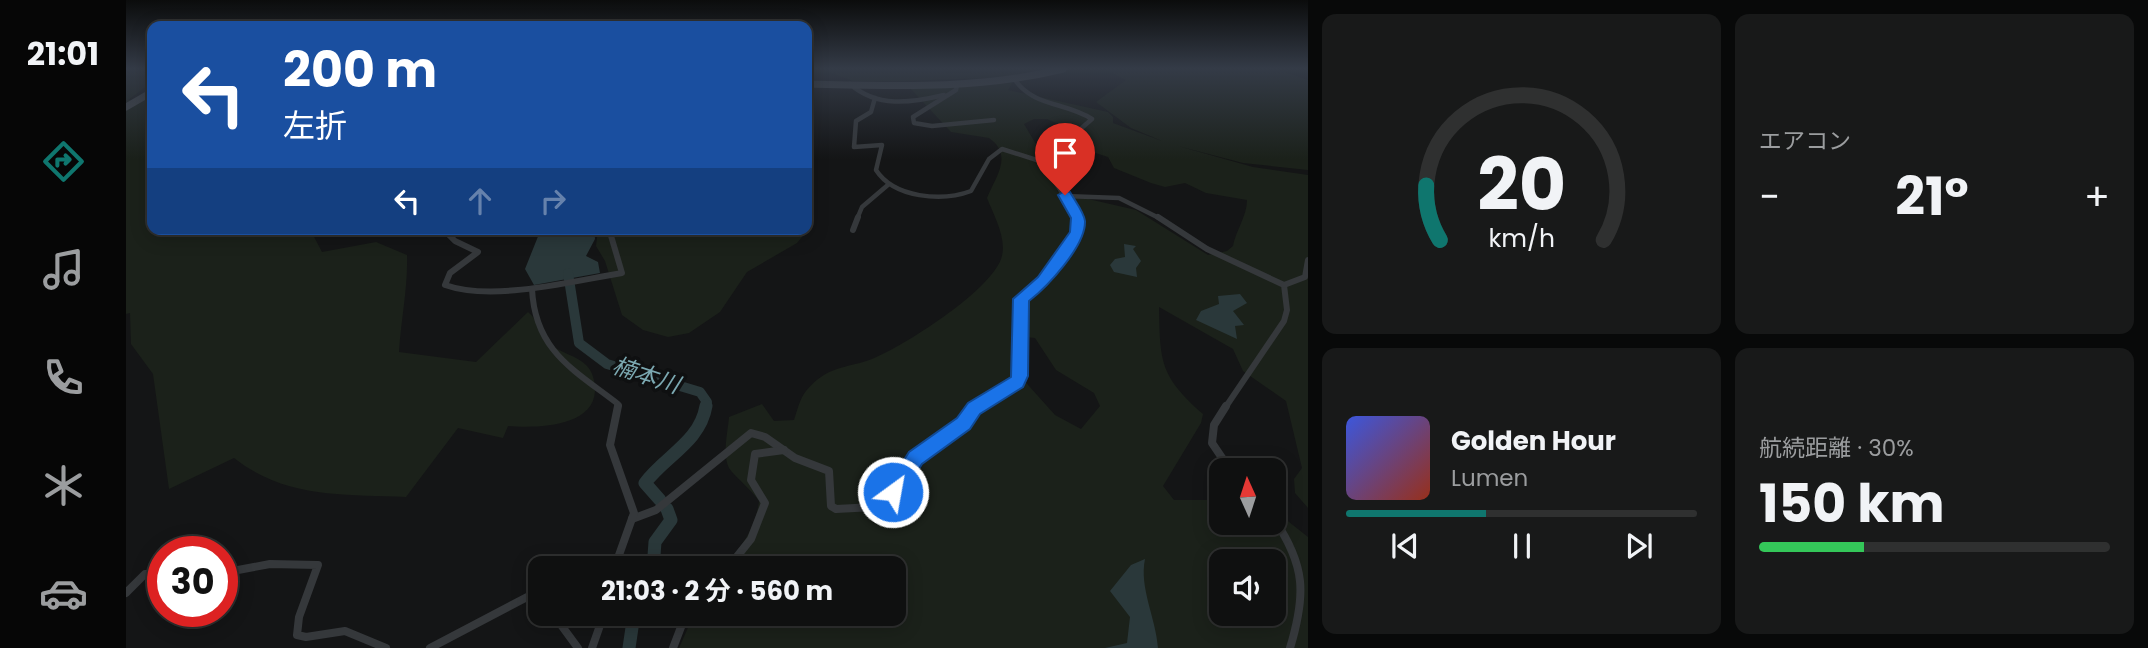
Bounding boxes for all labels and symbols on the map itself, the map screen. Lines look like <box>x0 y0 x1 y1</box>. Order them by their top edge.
pin <box>1035 123 1095 195</box>
water label: 楠本川 <box>608 349 687 402</box>
position arrow <box>856 455 930 529</box>
north arrow <box>1209 458 1286 536</box>
speed limit sign: 30 <box>147 536 238 627</box>

